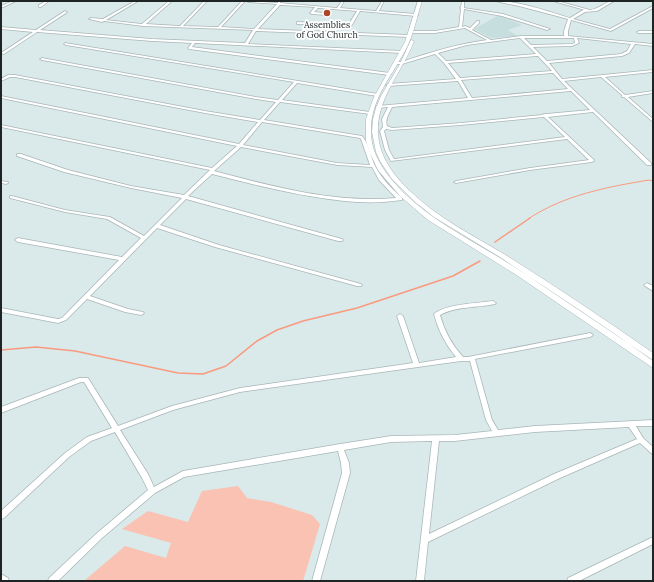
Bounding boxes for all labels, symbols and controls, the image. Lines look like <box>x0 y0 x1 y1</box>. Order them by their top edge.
marker: Assemblies of God Church <box>322 8 332 18</box>
place label: Assemblies of God Church <box>296 19 358 40</box>

